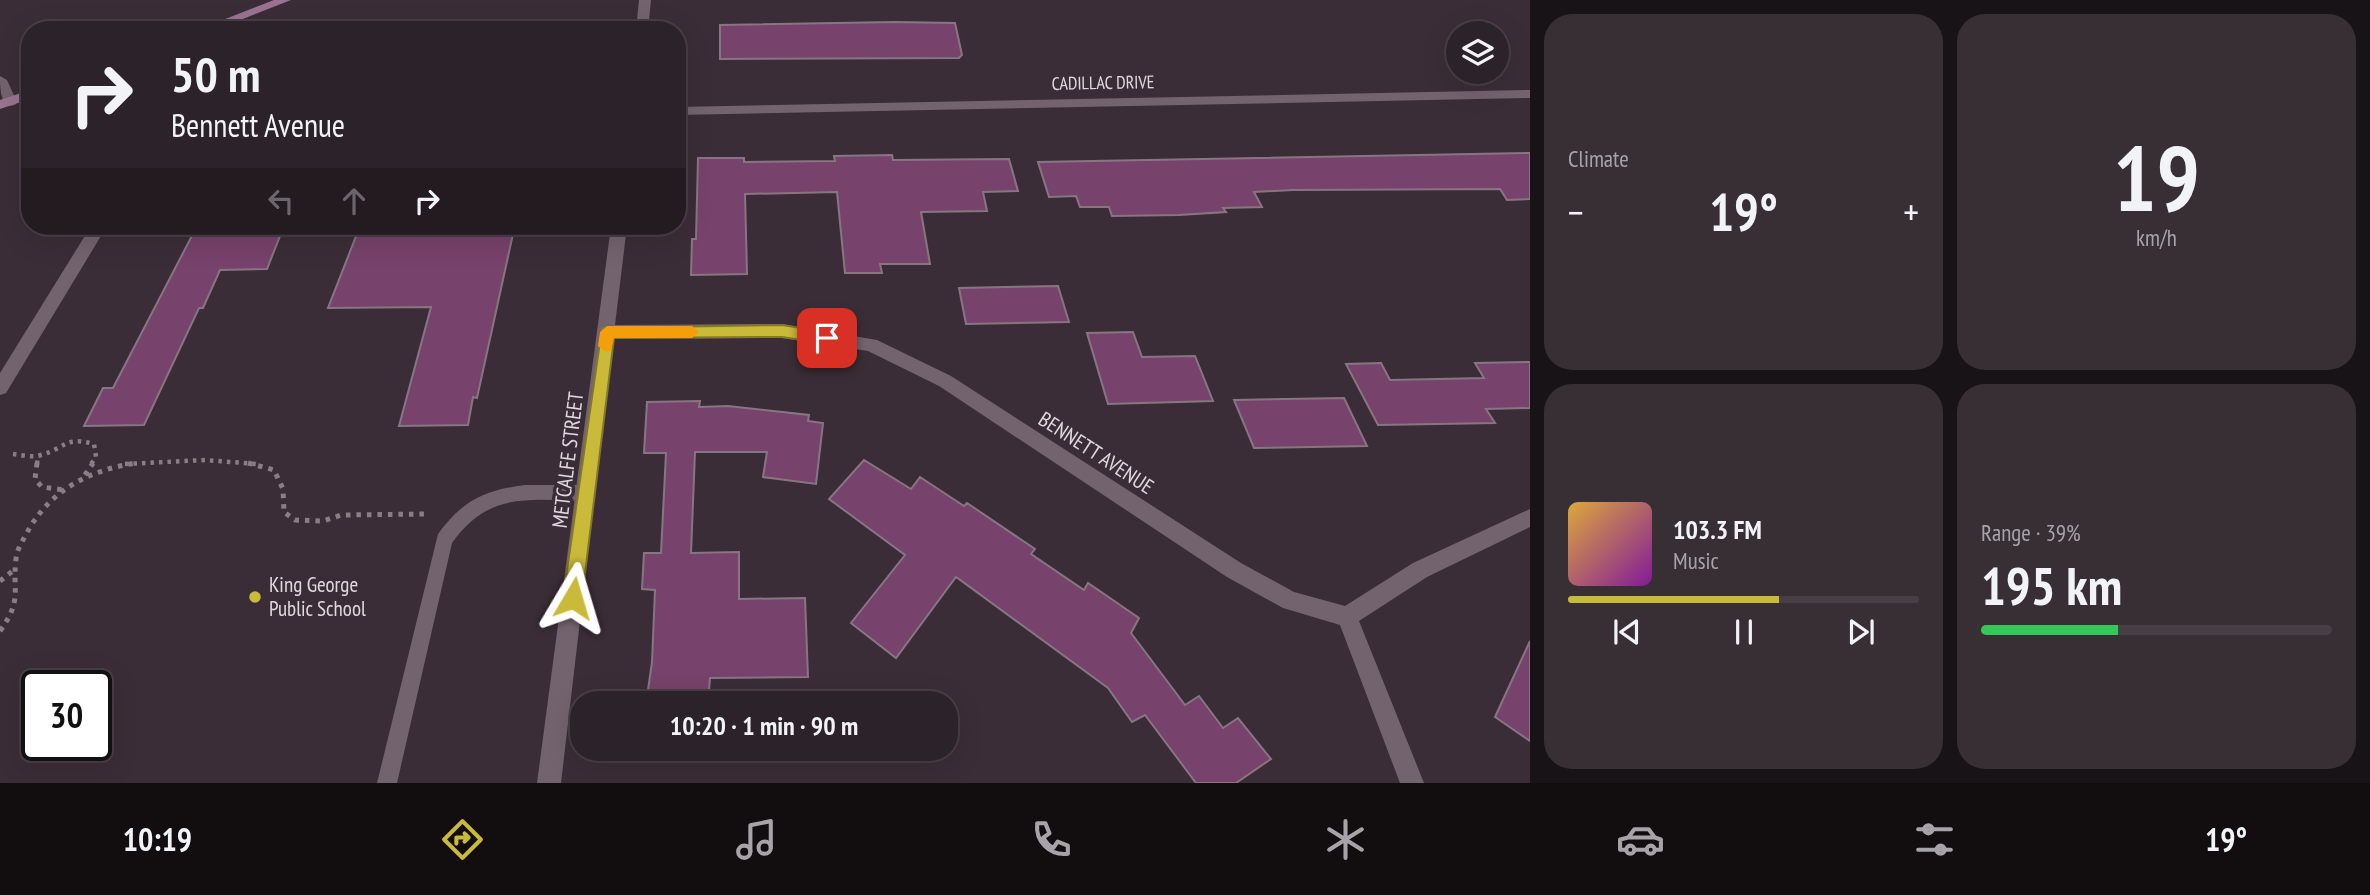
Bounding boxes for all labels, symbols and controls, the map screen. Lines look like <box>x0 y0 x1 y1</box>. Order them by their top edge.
map controls <box>1446 21 1509 84</box>
button: layers <box>1446 21 1509 84</box>
text: 50 m <box>171 42 260 106</box>
icon: right <box>56 49 147 140</box>
street label: CADILLAC DRIVE <box>1051 70 1155 95</box>
text: Bennett Avenue <box>171 104 345 146</box>
text: 19 <box>2113 118 2200 236</box>
text: Climate <box>1568 144 1629 173</box>
text: 19° <box>1709 178 1778 245</box>
icon: left <box>262 182 300 220</box>
icon: ahead <box>335 182 373 220</box>
icon: right <box>408 182 446 220</box>
text: − <box>1568 187 1584 236</box>
text: + <box>1903 187 1919 236</box>
text: km/h <box>2136 223 2177 252</box>
pin <box>797 308 857 368</box>
icon: arrive <box>808 319 846 357</box>
street label: METCALFE STREET <box>546 390 589 529</box>
street label: BENNETT AVENUE <box>1034 405 1159 500</box>
text: 103.3 FM <box>1673 513 1762 546</box>
text: Range · 39% <box>1981 518 2081 547</box>
text: Music <box>1673 546 1719 575</box>
text: 195 km <box>1981 552 2122 619</box>
position arrow <box>536 561 610 635</box>
place label: King George Public School <box>269 571 366 622</box>
marker: King George Public School <box>247 589 263 605</box>
icon: previous <box>1608 613 1646 651</box>
icon: pause <box>1725 613 1763 651</box>
icon: next <box>1842 613 1880 651</box>
speed limit sign: 30 <box>21 670 112 761</box>
text: 10:20 · 1 min · 90 m <box>670 709 858 742</box>
icon: directions <box>438 815 487 864</box>
icon: music <box>732 815 781 864</box>
icon: phone <box>1027 815 1076 864</box>
icon: climate <box>1321 815 1370 864</box>
icon: car <box>1616 815 1665 864</box>
icon: filters <box>1910 815 1959 864</box>
text: 10:19 <box>123 818 192 860</box>
text: 19° <box>2205 818 2247 860</box>

